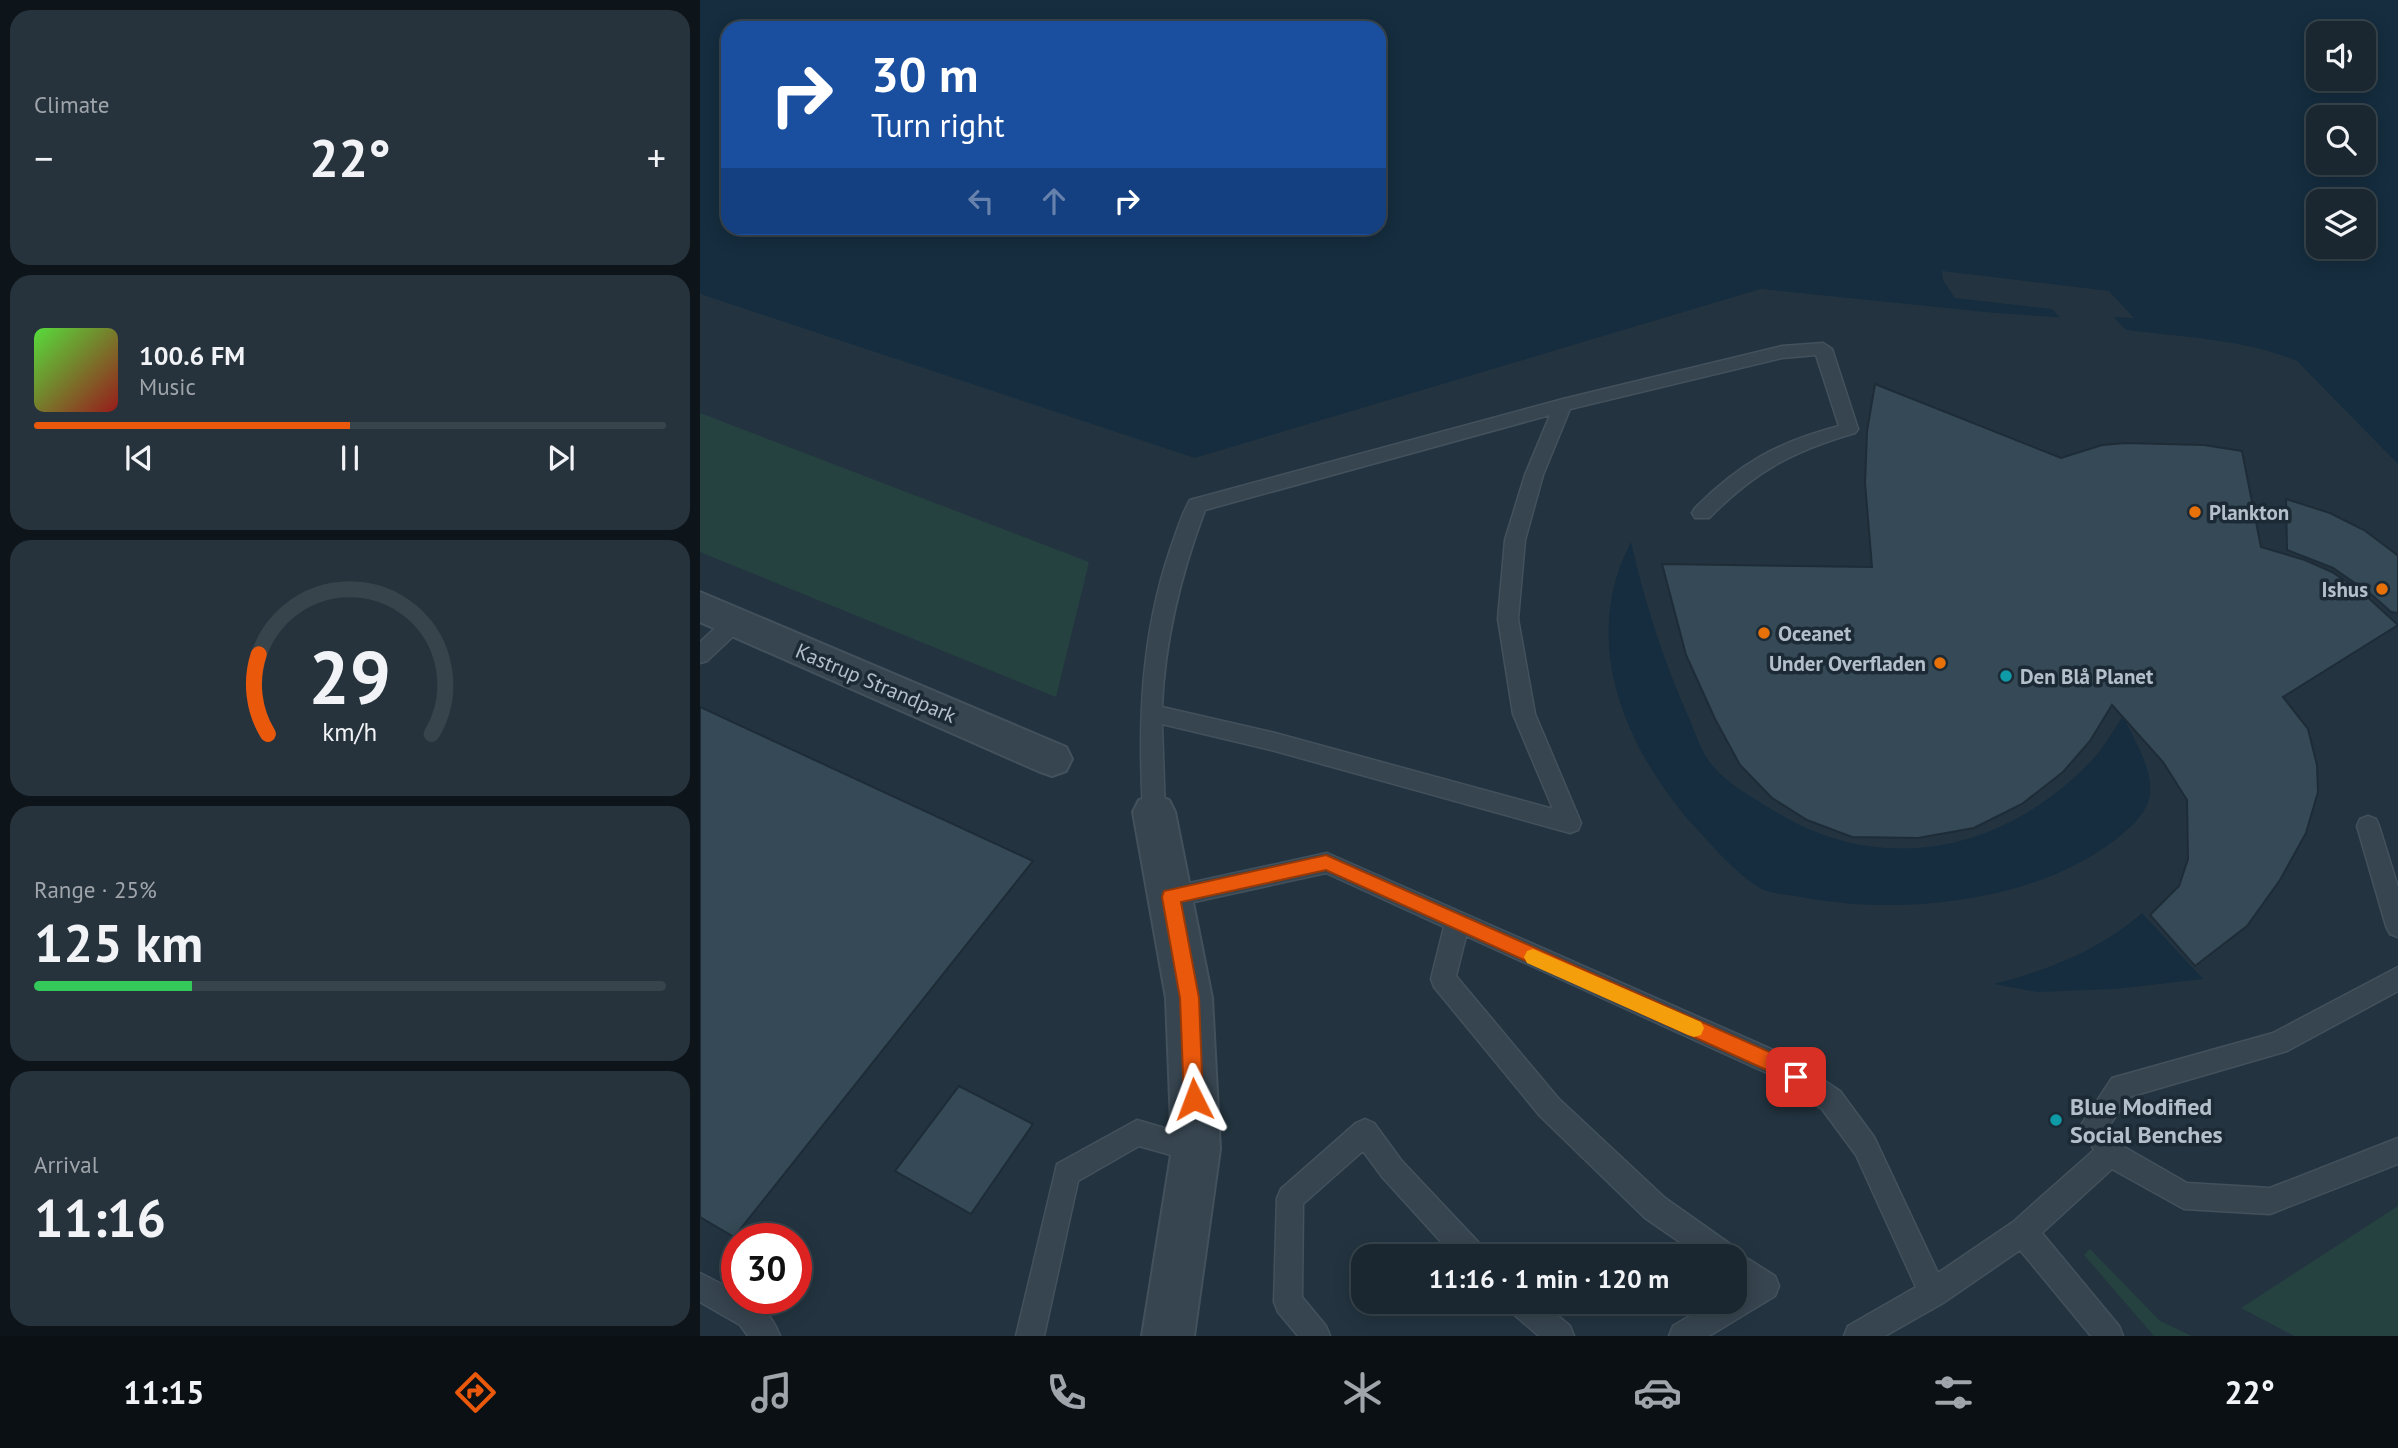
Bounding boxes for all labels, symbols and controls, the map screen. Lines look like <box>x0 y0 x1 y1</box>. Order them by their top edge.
map controls <box>2306 21 2376 259</box>
button: sound <box>2306 21 2376 91</box>
text: 30 m <box>871 42 978 106</box>
icon: right <box>756 49 847 140</box>
text: Climate <box>34 90 109 119</box>
text: Turn right <box>871 104 1005 146</box>
button: search <box>2306 105 2376 175</box>
text: 22° <box>309 124 391 191</box>
text: − <box>34 133 53 182</box>
text: + <box>647 133 666 182</box>
icon: left <box>962 182 1000 220</box>
icon: ahead <box>1035 182 1073 220</box>
icon: right <box>1108 182 1146 220</box>
button: layers <box>2306 189 2376 259</box>
text: 100.6 FM <box>139 339 245 372</box>
text: Music <box>139 372 196 401</box>
icon: previous <box>120 439 158 477</box>
icon: pause <box>331 439 369 477</box>
icon: next <box>542 439 580 477</box>
place label: Plankton <box>2209 499 2289 526</box>
marker: Plankton <box>2187 504 2203 520</box>
place label: Ishus <box>2322 576 2368 603</box>
marker: Ishus <box>2374 581 2390 597</box>
place label: Oceanet <box>1778 620 1852 647</box>
marker: Oceanet <box>1756 625 1772 641</box>
text: 29 <box>309 630 391 724</box>
street label: Kastrup Strandpark <box>792 637 960 729</box>
place label: Under Overfladen <box>1769 650 1926 677</box>
marker: Under Overfladen <box>1932 655 1948 671</box>
place label: Den Blå Planet <box>2020 663 2154 690</box>
marker: Den Blå Planet <box>1998 668 2014 684</box>
text: km/h <box>323 716 377 748</box>
text: Range · 25% <box>34 875 157 904</box>
text: 125 km <box>34 909 203 976</box>
pin <box>1766 1047 1826 1107</box>
icon: arrive <box>1777 1058 1815 1096</box>
position arrow <box>1157 1062 1231 1136</box>
place label: Blue Modified Social Benches <box>2070 1091 2223 1150</box>
marker: Blue Modified Social Benches <box>2048 1112 2064 1128</box>
text: Arrival <box>34 1150 98 1179</box>
text: 11:16 <box>34 1184 166 1251</box>
speed limit sign: 30 <box>721 1223 812 1314</box>
text: 11:16 · 1 min · 120 m <box>1429 1262 1669 1295</box>
icon: directions <box>451 1368 500 1417</box>
icon: music <box>747 1368 796 1417</box>
icon: phone <box>1042 1368 1091 1417</box>
icon: climate <box>1338 1368 1387 1417</box>
icon: car <box>1633 1368 1682 1417</box>
icon: filters <box>1929 1368 1978 1417</box>
text: 11:15 <box>123 1371 204 1413</box>
text: 22° <box>2224 1371 2275 1413</box>

